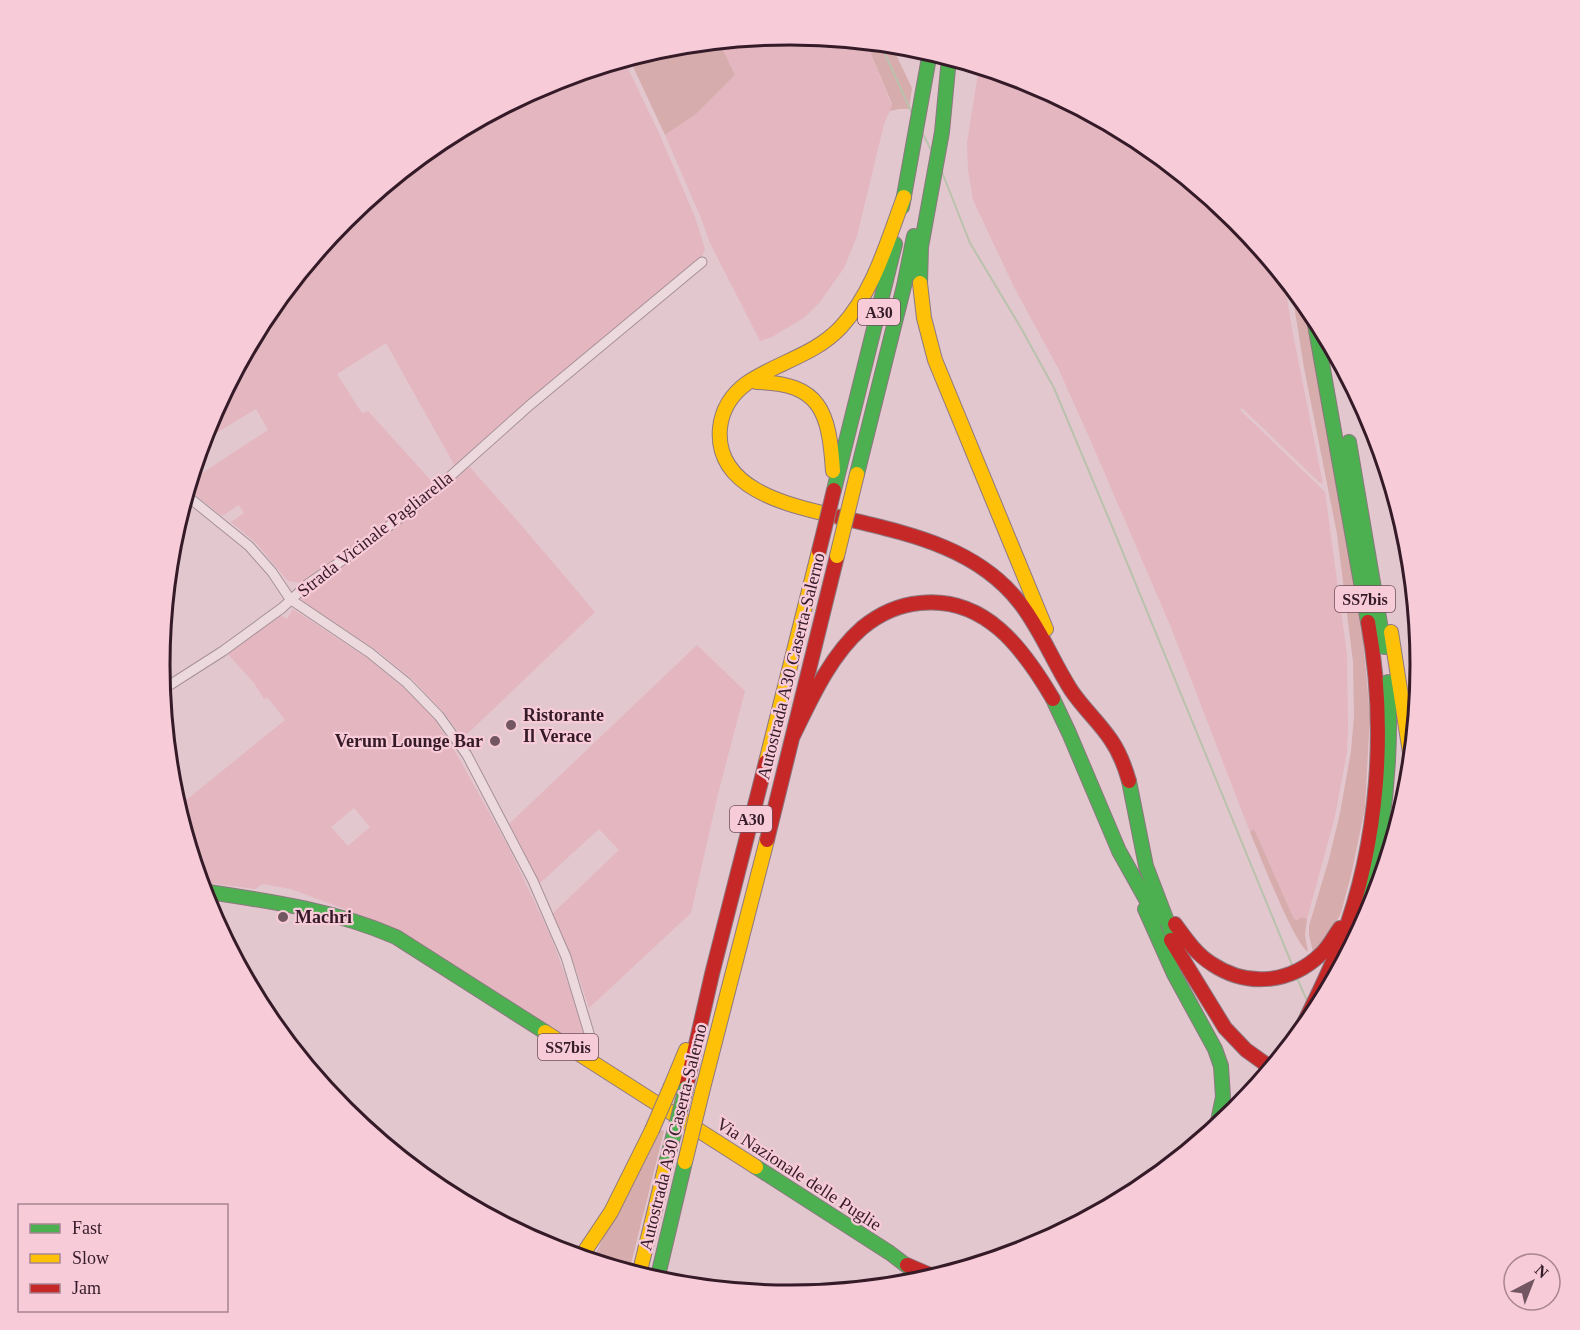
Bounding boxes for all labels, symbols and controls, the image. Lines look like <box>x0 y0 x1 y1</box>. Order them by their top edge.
road number: A30 <box>858 299 900 325</box>
street label: Strada Vicinale Pagliarella <box>293 467 457 601</box>
street label: Autostrada A30 Caserta-Salerno <box>753 551 829 781</box>
road number: SS7bis <box>1335 586 1395 612</box>
place label: Ristorante Il Verace <box>523 705 604 746</box>
marker: Ristorante Il Verace <box>504 718 518 732</box>
place label: Verum Lounge Bar <box>335 731 483 751</box>
marker: Verum Lounge Bar <box>488 734 502 748</box>
road number: A30 <box>730 806 772 832</box>
place label: Machri <box>295 907 352 927</box>
marker: Machri <box>276 910 290 924</box>
street label: Autostrada A30 Caserta-Salerno <box>635 1022 711 1252</box>
road number: SS7bis <box>538 1034 598 1060</box>
street label: Via Nazionale delle Puglie <box>713 1113 885 1235</box>
legend <box>18 1204 228 1312</box>
text: Fast <box>72 1218 102 1238</box>
text: Slow <box>72 1248 109 1268</box>
north arrow <box>1502 1252 1562 1312</box>
text: N <box>1532 1261 1552 1282</box>
text: Jam <box>72 1278 101 1298</box>

